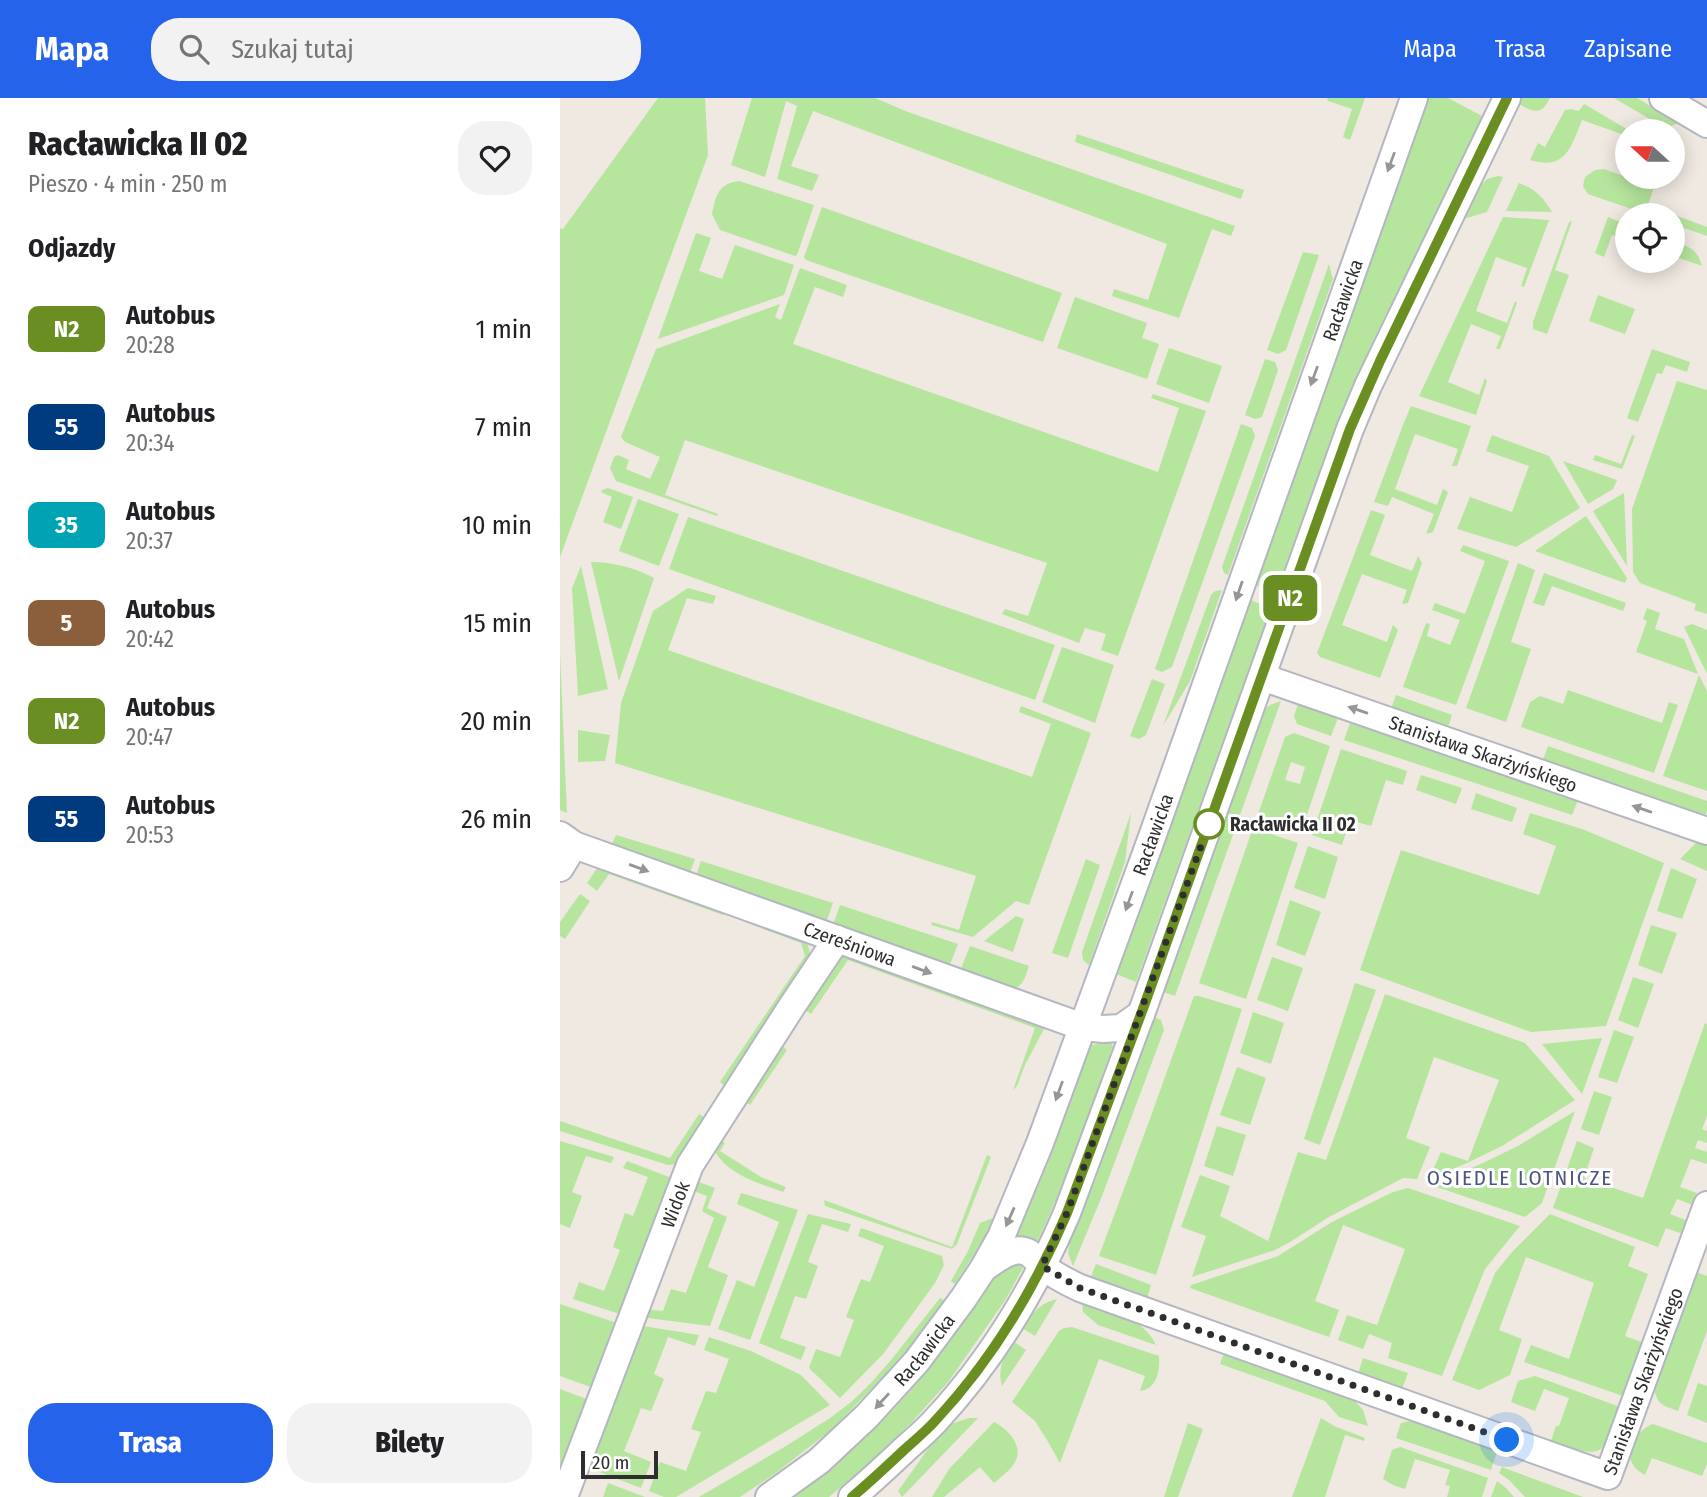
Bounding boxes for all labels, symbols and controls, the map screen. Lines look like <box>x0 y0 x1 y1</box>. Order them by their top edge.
search box <box>151 18 641 81</box>
text: Mapa <box>35 29 109 69</box>
icon: search <box>175 30 213 68</box>
text: Szukaj tutaj <box>231 34 354 65</box>
text: Mapa <box>1404 35 1457 63</box>
text: Trasa <box>1495 35 1546 63</box>
text: Zapisane <box>1584 35 1672 63</box>
north arrow <box>1615 119 1685 189</box>
map controls <box>1615 119 1685 273</box>
button: heart <box>458 121 532 195</box>
text: Racławicka II 02 <box>28 124 248 164</box>
one-way arrow <box>1385 152 1396 173</box>
text: Pieszo · 4 min · 250 m <box>28 170 227 198</box>
button: locate <box>1615 203 1685 273</box>
text: Odjazdy <box>28 233 115 264</box>
street label: Racławicka <box>1317 256 1367 344</box>
text: Autobus <box>126 300 215 331</box>
text: 1 min <box>476 314 532 345</box>
text: N2 <box>54 315 79 343</box>
text: 20:28 <box>126 331 175 359</box>
one-way arrow <box>1308 366 1319 387</box>
text: Autobus <box>126 398 215 429</box>
text: 7 min <box>475 412 532 443</box>
text: 55 <box>55 413 78 441</box>
text: 20:34 <box>126 429 175 457</box>
text: Autobus <box>126 496 215 527</box>
text: 10 min <box>462 510 532 541</box>
text: 35 <box>55 511 78 539</box>
text: 20:37 <box>126 527 173 555</box>
line badge: N2 <box>1258 575 1322 621</box>
one-way arrow <box>1233 581 1244 602</box>
text: N2 <box>1277 584 1303 612</box>
text: Autobus <box>126 594 215 625</box>
text: 15 min <box>464 608 532 639</box>
text: 5 <box>61 609 72 637</box>
text: 20:42 <box>126 625 174 653</box>
text: Autobus <box>126 692 215 723</box>
one-way arrow <box>1347 704 1368 715</box>
text: 20 min <box>461 706 532 737</box>
text: N2 <box>54 707 79 735</box>
street label: Stanisława Skarżyńskiego <box>1386 710 1580 797</box>
text: 20:47 <box>126 723 173 751</box>
text: Autobus <box>126 790 215 821</box>
street label: Racławicka <box>1127 790 1178 878</box>
one-way arrow <box>1632 803 1653 814</box>
text: 26 min <box>461 804 532 835</box>
text: 55 <box>55 805 78 833</box>
marker: Racławicka II 02 <box>1194 809 1224 839</box>
place label: Racławicka II 02 <box>1230 813 1356 836</box>
text: 20:53 <box>126 821 174 849</box>
one-way arrow <box>628 862 649 873</box>
one-way arrow <box>1123 890 1134 911</box>
street label: Czereśniowa <box>800 917 899 971</box>
one-way arrow <box>911 965 932 976</box>
one-way arrow <box>1053 1081 1064 1102</box>
district label: OSIEDLE LOTNICZE <box>1427 1165 1613 1191</box>
street label: Widok <box>656 1178 694 1231</box>
one-way arrow <box>1004 1207 1016 1227</box>
street label: Stanisława Skarżyńskiego <box>1598 1284 1687 1478</box>
street label: Racławicka <box>889 1309 960 1390</box>
one-way arrow <box>874 1392 890 1409</box>
button: Trasa <box>28 1403 273 1483</box>
button: Bilety <box>287 1403 532 1483</box>
your location <box>1489 1422 1524 1457</box>
scale bar <box>581 1448 658 1480</box>
text: 20 m <box>592 1451 629 1474</box>

